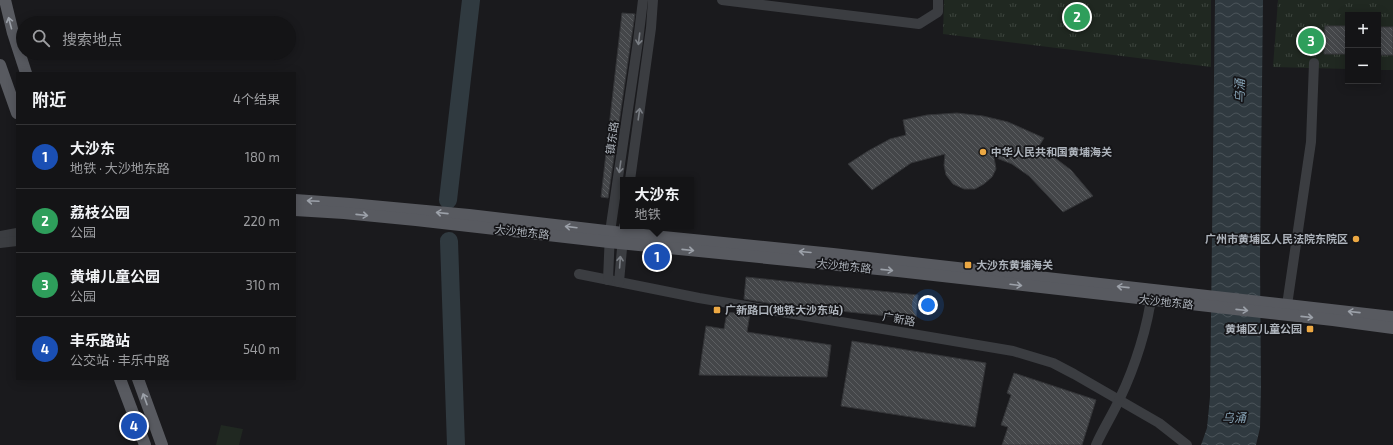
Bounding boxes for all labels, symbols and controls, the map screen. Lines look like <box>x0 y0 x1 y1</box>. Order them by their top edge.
pin: 2 <box>1064 2 1090 32</box>
map controls <box>1345 12 1381 84</box>
button: + <box>1345 12 1381 48</box>
search box <box>16 16 296 60</box>
one-way arrow <box>6 17 13 30</box>
pin: 3 <box>1298 26 1324 56</box>
icon: search <box>30 27 52 49</box>
text: 搜索地点 <box>62 30 122 48</box>
one-way arrow <box>635 32 642 45</box>
button: − <box>1345 48 1381 84</box>
water label: 乌涌 <box>1232 77 1246 103</box>
text: 附近 <box>32 89 66 109</box>
text: 4个结果 <box>233 91 280 107</box>
one-way arrow <box>635 108 643 121</box>
street label: 镇东路 <box>603 121 620 155</box>
text: 大沙东 <box>70 139 115 157</box>
place label: 中华人民共和国黄埔海关 <box>991 145 1112 158</box>
marker: 中华人民共和国黄埔海关 <box>978 147 988 157</box>
text: 1 <box>42 149 48 165</box>
text: 180 m <box>245 149 280 165</box>
text: 地铁 · 大沙地东路 <box>70 160 170 176</box>
one-way arrow <box>616 161 624 174</box>
popup <box>620 177 694 229</box>
text: 大沙东 <box>634 185 680 203</box>
one-way arrow <box>307 198 320 205</box>
text: 荔枝公园 <box>70 203 130 221</box>
text: 地铁 <box>634 206 661 222</box>
one-way arrow <box>436 209 449 216</box>
one-way arrow <box>355 211 368 218</box>
text: 2 <box>41 213 49 229</box>
text: 220 m <box>243 213 280 229</box>
street label: 大沙地东路 <box>494 222 550 241</box>
text: 公园 <box>70 224 96 240</box>
one-way arrow <box>565 224 578 231</box>
place label: 广州市黄埔区人民法院东院区 <box>1205 232 1348 245</box>
marker: 广州市黄埔区人民法院东院区 <box>1351 234 1361 244</box>
pin: 1 <box>644 242 670 272</box>
one-way arrow <box>681 246 694 253</box>
one-way arrow <box>798 248 811 255</box>
one-way arrow <box>617 256 624 269</box>
street label: 大沙地东路 <box>816 256 872 275</box>
place label: 大沙东黄埔海关 <box>976 258 1053 271</box>
marker: 大沙东黄埔海关 <box>963 260 973 270</box>
text: 黄埔儿童公园 <box>70 267 160 285</box>
one-way arrow <box>880 267 893 274</box>
text: 3 <box>41 277 49 293</box>
text: 310 m <box>245 277 280 293</box>
one-way arrow <box>1009 282 1022 289</box>
one-way arrow <box>1116 283 1129 290</box>
text: 公园 <box>70 288 96 304</box>
street label: 大沙地东路 <box>1138 292 1194 311</box>
your location <box>918 295 938 315</box>
place label: 广新路口(地铁大沙东站) <box>725 303 843 316</box>
marker: 广新路口(地铁大沙东站) <box>712 305 722 315</box>
one-way arrow <box>1235 307 1248 314</box>
street label: 广新路 <box>882 309 916 328</box>
one-way arrow <box>1348 309 1361 316</box>
one-way arrow <box>1300 314 1313 321</box>
place label: 黄埔区儿童公园 <box>1225 322 1302 335</box>
marker: 黄埔区儿童公园 <box>1305 324 1315 334</box>
text: 丰乐路站 <box>70 331 130 349</box>
text: 4 <box>41 341 49 357</box>
text: 540 m <box>243 341 280 357</box>
text: 公交站 · 丰乐中路 <box>70 352 170 368</box>
one-way arrow <box>141 393 149 405</box>
water label: 乌涌 <box>1222 410 1248 424</box>
pin: 4 <box>121 411 147 441</box>

